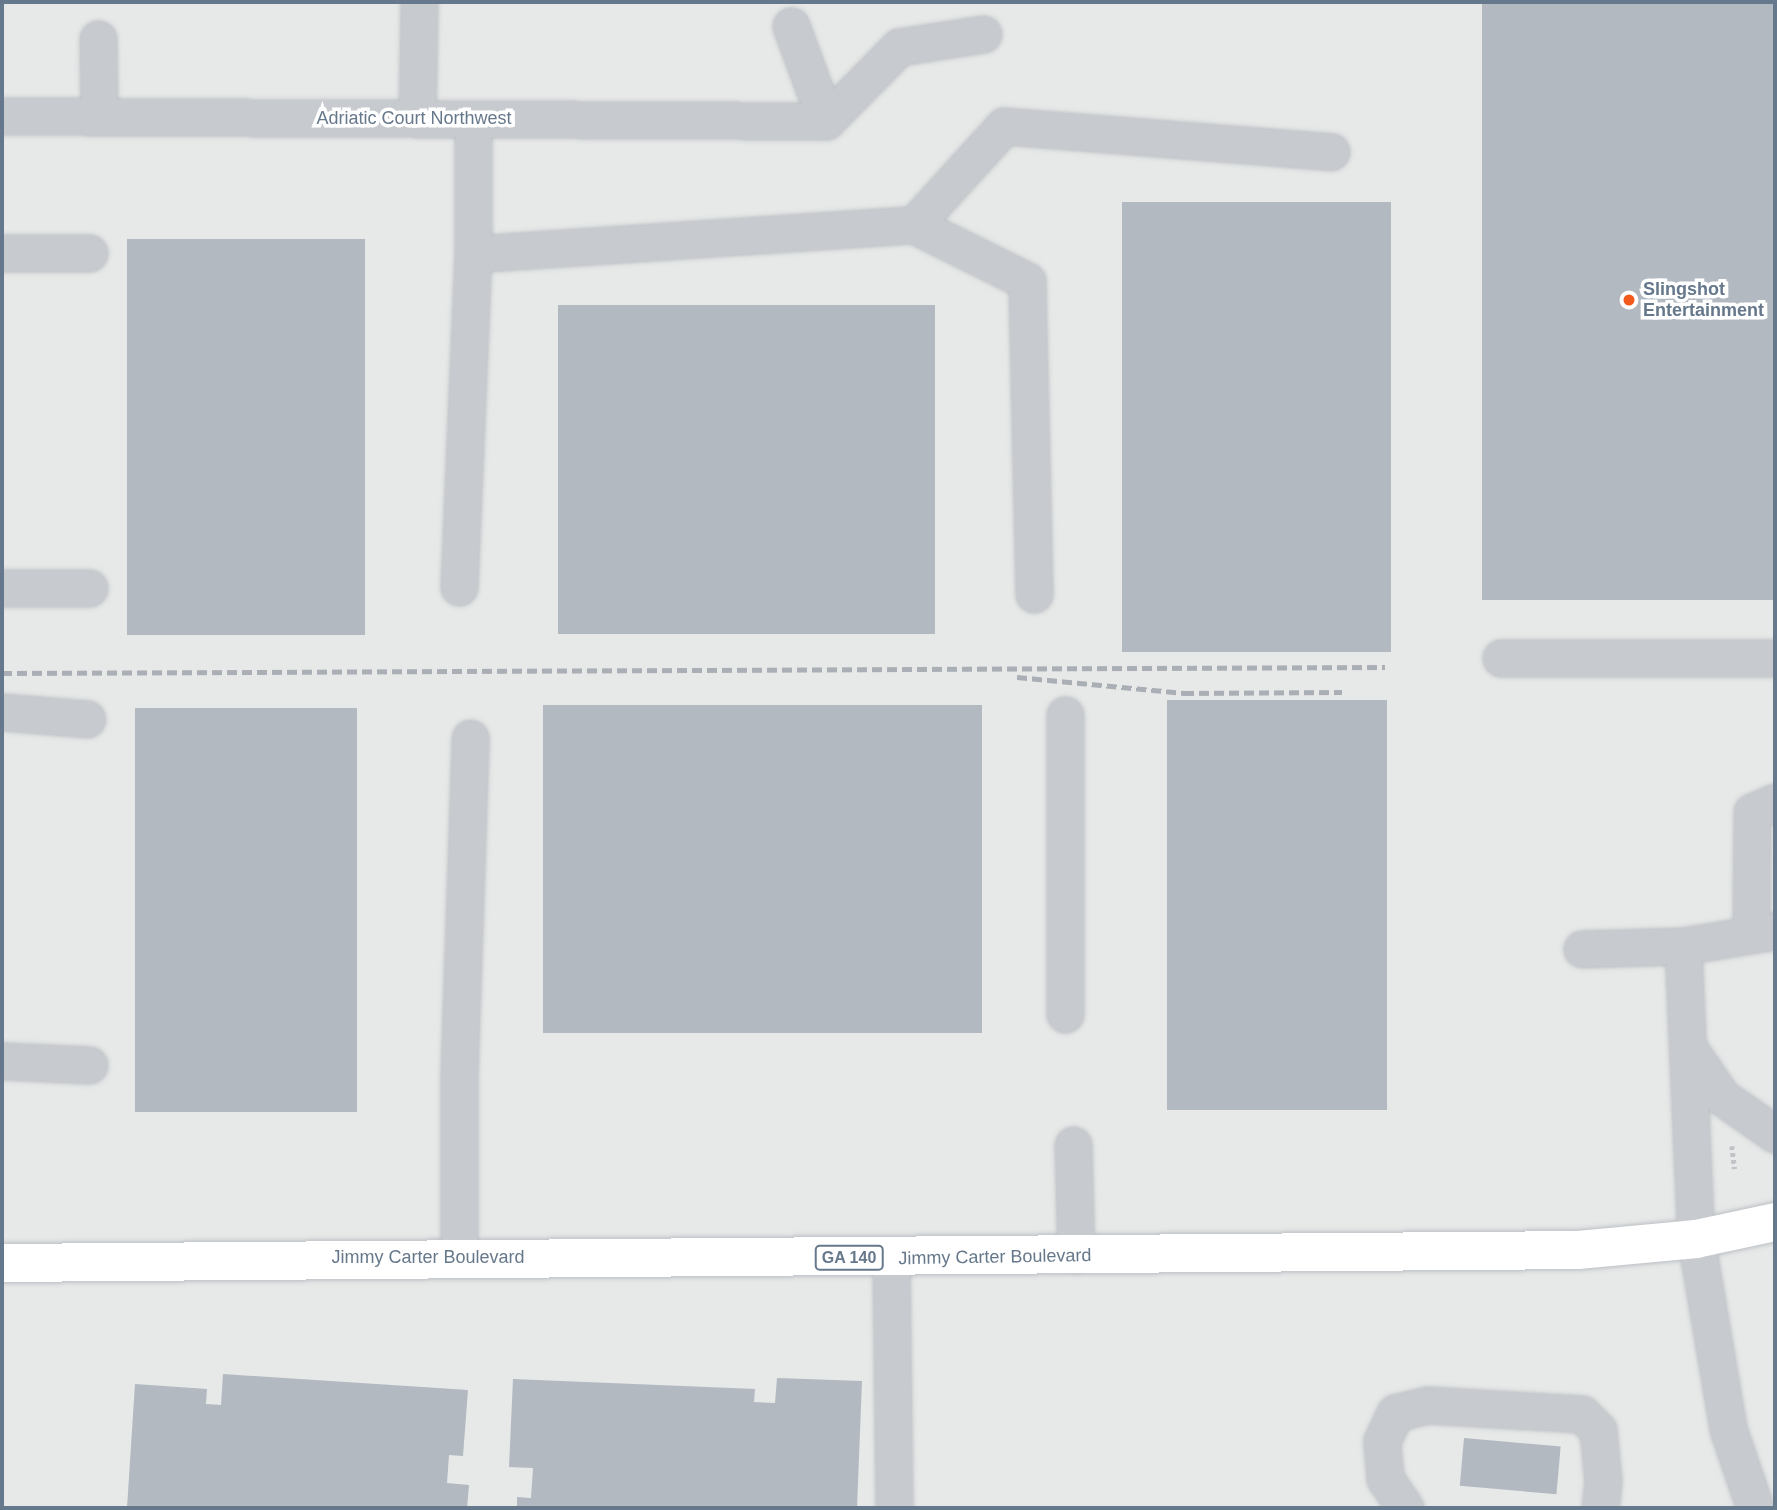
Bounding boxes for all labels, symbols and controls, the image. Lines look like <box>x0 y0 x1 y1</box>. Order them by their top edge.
street label: Adriatic Court Northwest <box>316 107 512 129</box>
place label: Slingshot Entertainment <box>1643 279 1764 322</box>
marker: Slingshot Entertainment <box>1621 292 1637 308</box>
street label: Jimmy Carter Boulevard <box>898 1245 1092 1269</box>
street label: Jimmy Carter Boulevard <box>331 1246 525 1268</box>
road number: GA 140 <box>814 1246 884 1270</box>

